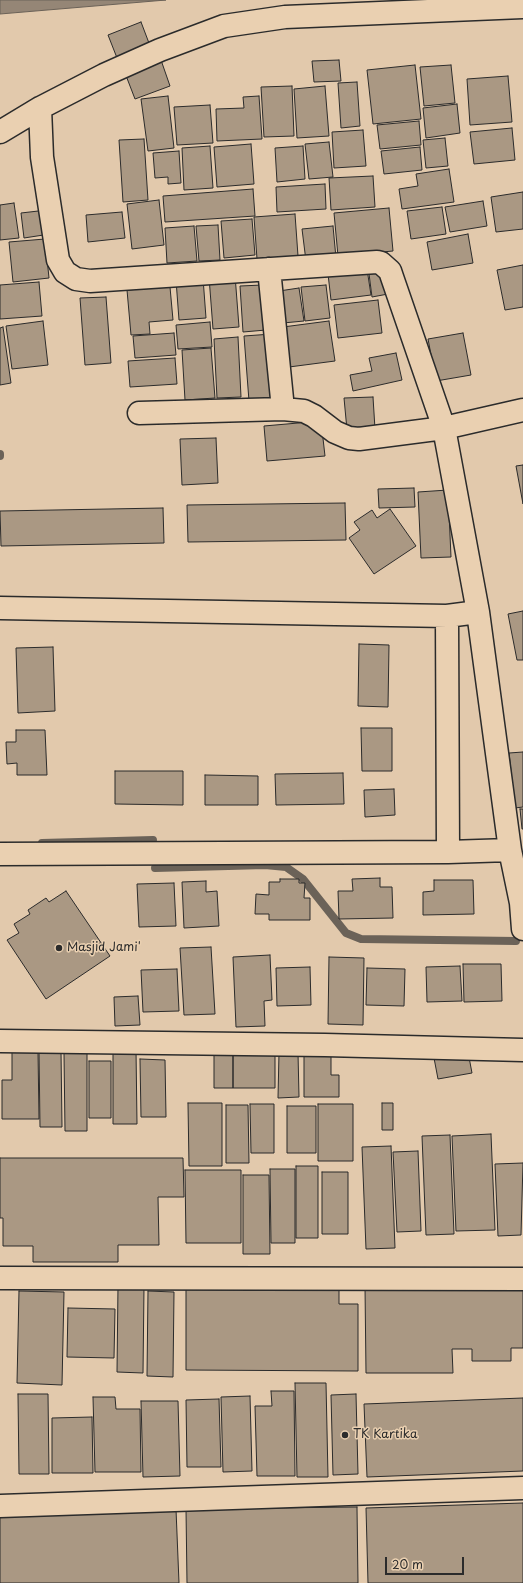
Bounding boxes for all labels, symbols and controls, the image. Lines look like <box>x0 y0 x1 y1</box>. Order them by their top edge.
place label: Masjid Jami' <box>67 941 141 955</box>
marker: Masjid Jami' <box>54 943 64 953</box>
place label: TK Kartika <box>353 1428 417 1442</box>
marker: TK Kartika <box>340 1430 350 1440</box>
scale bar <box>387 1549 466 1575</box>
text: 20 m <box>392 1555 423 1573</box>

